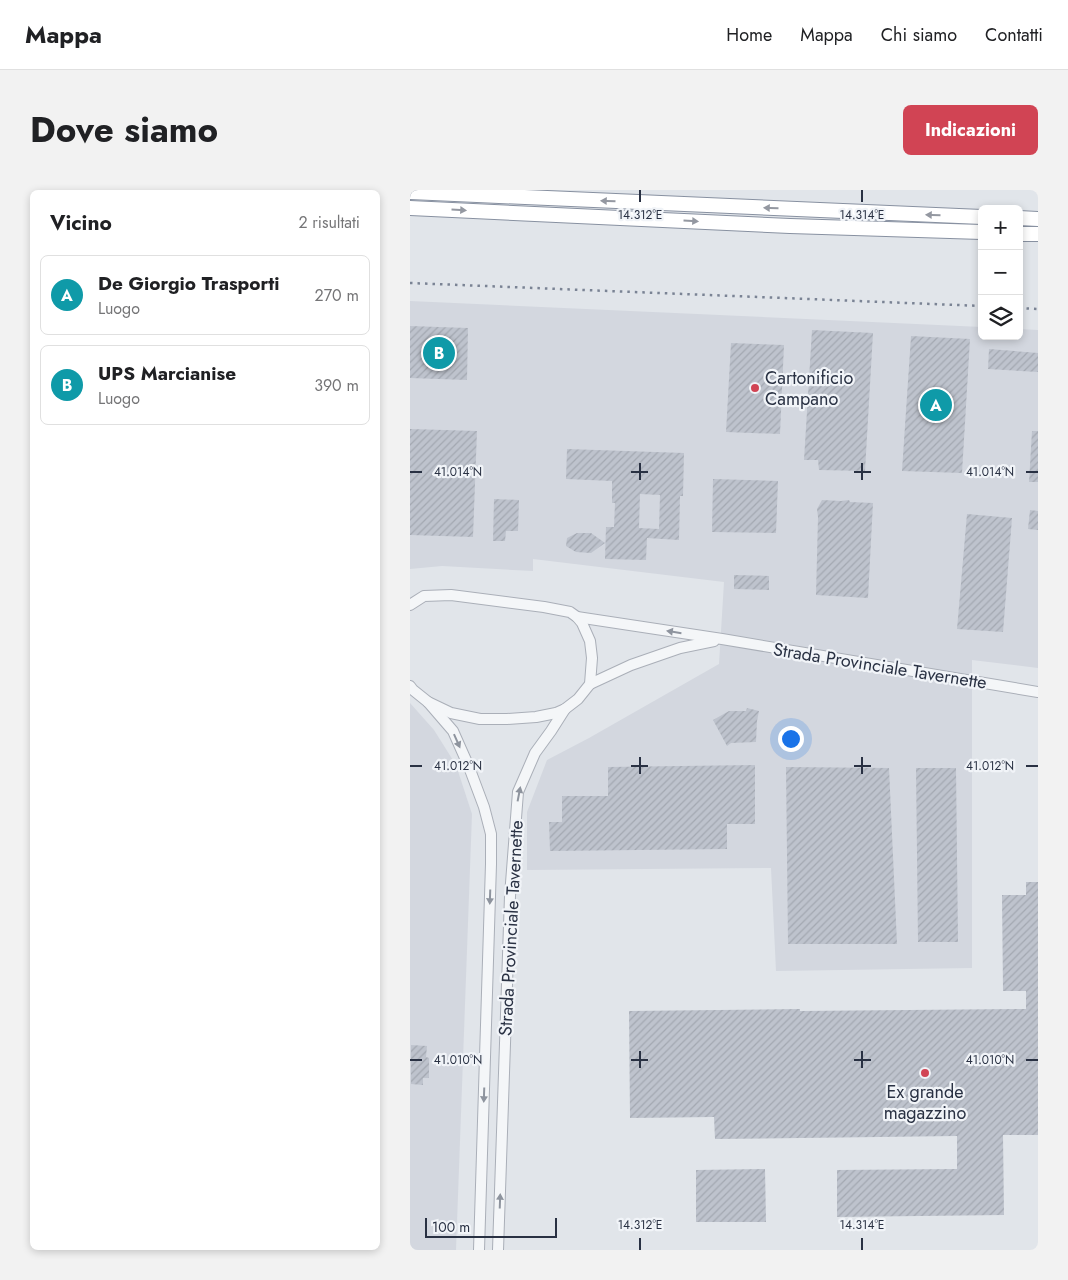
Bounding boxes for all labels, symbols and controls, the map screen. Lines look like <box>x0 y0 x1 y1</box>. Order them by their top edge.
text: Mappa <box>25 17 102 52</box>
text: Home <box>726 22 772 48</box>
text: Mappa <box>800 22 853 48</box>
text: Chi siamo <box>881 22 957 48</box>
text: Contatti <box>985 22 1043 48</box>
text: Dove siamo <box>30 105 218 155</box>
button: Indicazioni <box>903 105 1038 155</box>
one-way arrow <box>600 196 616 204</box>
one-way arrow <box>762 203 778 211</box>
map controls <box>978 205 1023 340</box>
button: + <box>978 205 1023 250</box>
text: 14.312°E <box>618 206 662 224</box>
text: 14.314°E <box>840 206 884 224</box>
one-way arrow <box>451 207 467 215</box>
text: Vicino <box>50 208 112 238</box>
one-way arrow <box>925 210 941 218</box>
text: 2 risultati <box>298 211 360 234</box>
one-way arrow <box>683 218 699 226</box>
button: − <box>978 250 1023 295</box>
text: De Giorgio Trasporti <box>98 270 280 297</box>
text: A <box>61 284 73 307</box>
text: 270 m <box>315 284 359 307</box>
button: layers <box>978 295 1023 340</box>
text: Luogo <box>98 297 140 320</box>
pin: B <box>423 334 455 372</box>
text: UPS Marcianise <box>98 360 236 387</box>
place label: Cartonificio Campano <box>765 365 854 412</box>
text: B <box>62 374 72 397</box>
text: 390 m <box>314 374 359 397</box>
marker: Cartonificio Campano <box>749 382 761 394</box>
pin: A <box>920 386 952 424</box>
text: Luogo <box>98 387 140 410</box>
text: 41.014°N <box>434 463 482 481</box>
text: 41.014°N <box>966 463 1014 481</box>
one-way arrow <box>666 628 682 636</box>
street label: Strada Provinciale Tavernette <box>771 636 989 696</box>
your location <box>778 726 804 752</box>
one-way arrow <box>453 734 461 748</box>
text: 41.012°N <box>434 757 482 775</box>
text: 41.012°N <box>966 757 1014 775</box>
one-way arrow <box>515 786 523 802</box>
street label: Strada Provinciale Tavernette <box>492 819 530 1037</box>
one-way arrow <box>486 890 494 906</box>
text: 41.010°N <box>434 1051 482 1069</box>
text: 41.010°N <box>966 1051 1014 1069</box>
marker: Ex grande magazzino <box>919 1067 931 1079</box>
place label: Ex grande magazzino <box>884 1079 967 1126</box>
one-way arrow <box>480 1087 488 1103</box>
one-way arrow <box>496 1193 504 1209</box>
scale bar <box>425 1215 558 1238</box>
text: 14.312°E <box>618 1216 662 1234</box>
text: 14.314°E <box>840 1216 884 1234</box>
text: 100 m <box>432 1217 470 1237</box>

